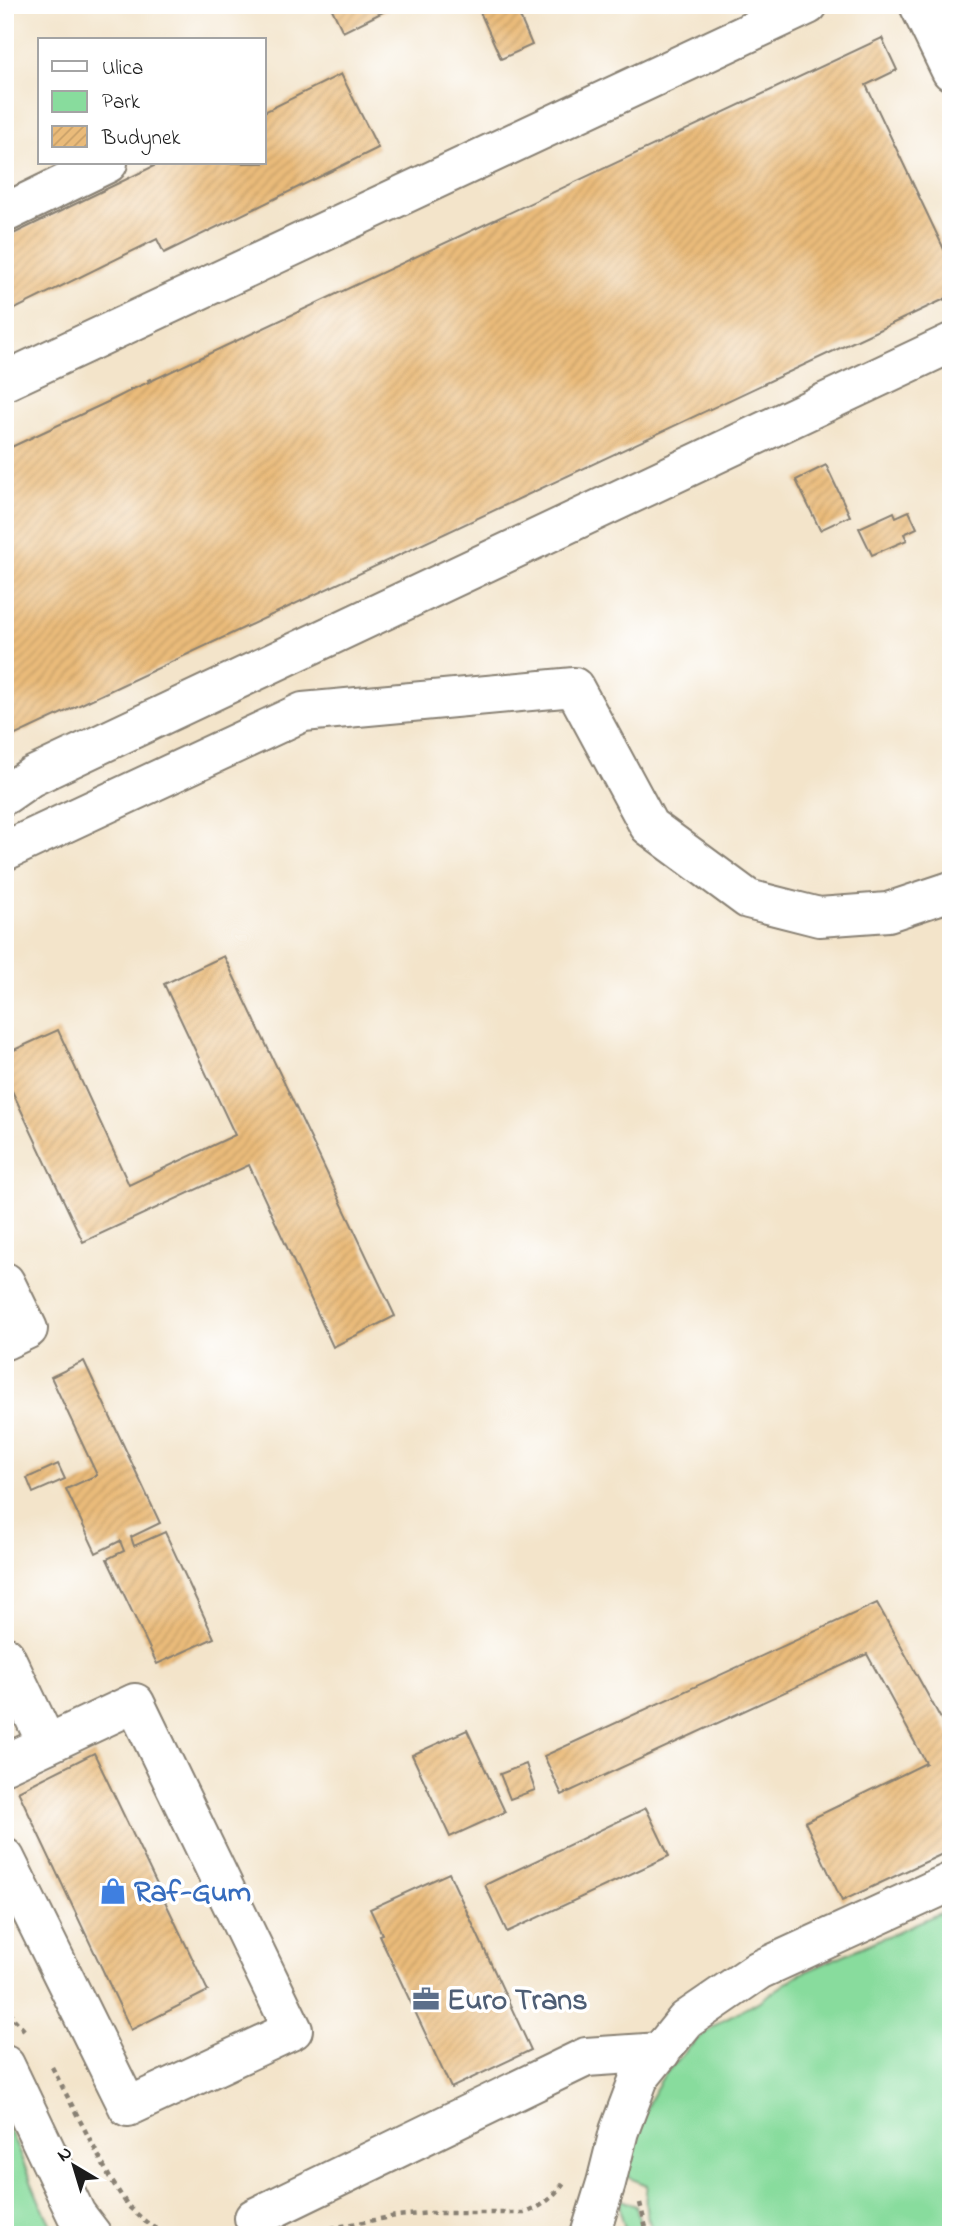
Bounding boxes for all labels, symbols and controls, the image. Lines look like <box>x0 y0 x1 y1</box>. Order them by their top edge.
legend <box>38 38 266 164</box>
text: Ulica <box>102 54 143 84</box>
text: Park <box>102 88 141 118</box>
text: Budynek <box>101 124 181 156</box>
place label: Raf-Gum <box>134 1872 251 1916</box>
shop icon: Raf-Gum <box>98 1876 128 1906</box>
place label: Euro Trans <box>447 1980 587 2024</box>
office icon: Euro Trans <box>411 1984 441 2014</box>
north arrow <box>38 2132 108 2202</box>
text: N <box>52 2140 79 2169</box>

